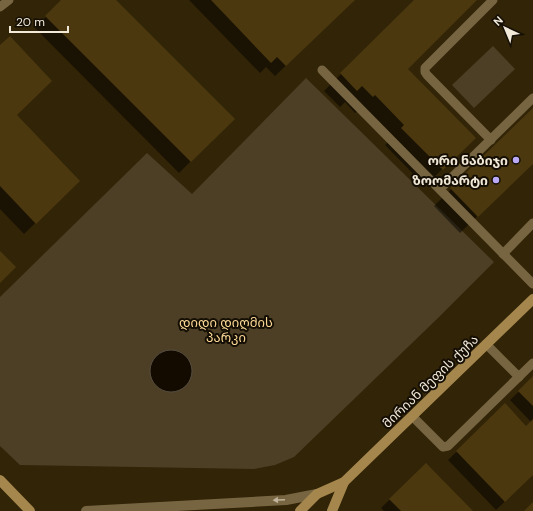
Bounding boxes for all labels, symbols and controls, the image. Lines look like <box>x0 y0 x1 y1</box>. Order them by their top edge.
scale bar <box>10 8 68 34</box>
north arrow <box>485 8 525 48</box>
text: N <box>490 13 506 29</box>
text: 20 m <box>16 14 45 30</box>
place label: ორი ნაბიჯი <box>428 152 508 169</box>
marker: ორი ნაბიჯი <box>511 155 521 165</box>
place label: ზოომარტი <box>412 172 488 189</box>
marker: ზოომარტი <box>491 175 501 185</box>
park label: დიდი დიღმის პარკი <box>179 314 273 346</box>
street label: მირიან მეფის ქუჩა <box>379 331 482 432</box>
one-way arrow <box>272 497 285 503</box>

